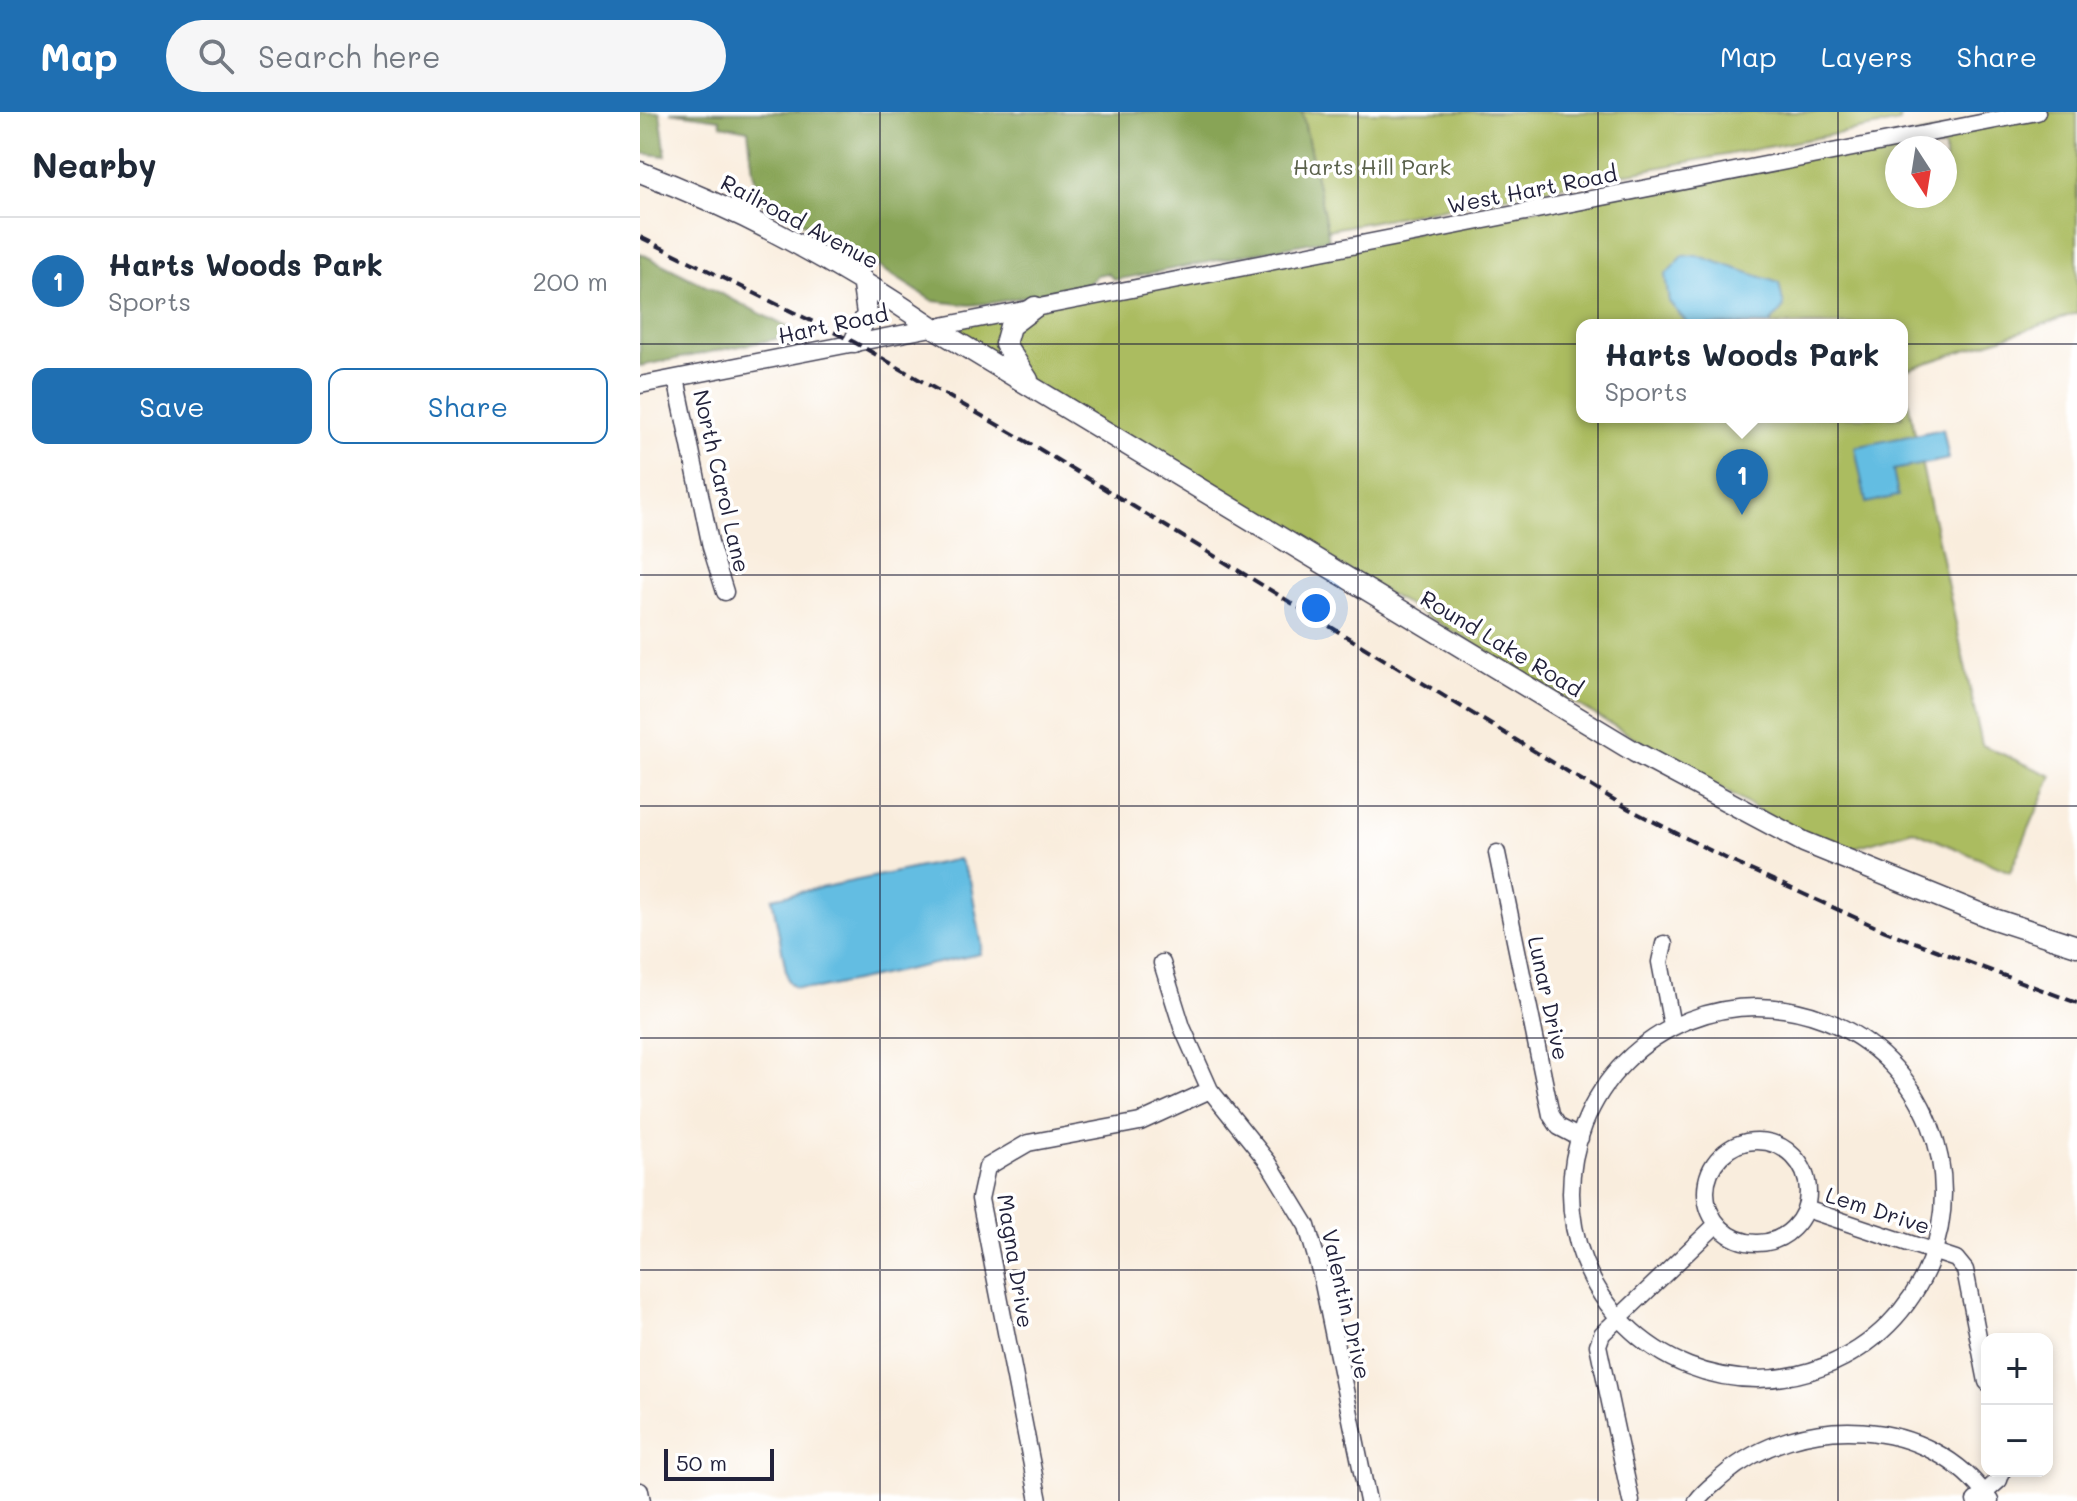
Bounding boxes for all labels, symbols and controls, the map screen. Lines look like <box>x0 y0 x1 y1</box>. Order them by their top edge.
search box <box>166 20 726 92</box>
text: Map <box>40 31 118 81</box>
icon: search <box>194 34 238 78</box>
text: Search here <box>258 36 441 76</box>
text: Map <box>1720 38 1777 74</box>
text: Layers <box>1821 38 1913 74</box>
text: Share <box>1957 38 2037 74</box>
north arrow <box>1885 136 1957 208</box>
text: Nearby <box>32 142 157 187</box>
park label: Harts Hill Park <box>1293 152 1451 181</box>
street label: West Hart Road <box>1445 158 1619 220</box>
street label: Railroad Avenue <box>716 167 884 275</box>
text: Harts Woods Park <box>108 244 383 284</box>
text: 1 <box>52 264 64 298</box>
text: 200 m <box>532 264 608 298</box>
text: Sports <box>108 284 191 318</box>
street label: Hart Road <box>775 298 891 350</box>
popup <box>1576 319 1908 423</box>
text: Harts Woods Park <box>1604 334 1880 374</box>
button: Save <box>32 368 312 444</box>
button: Share <box>328 368 608 444</box>
text: Sports <box>1604 374 1688 408</box>
street label: North Carol Lane <box>687 387 757 575</box>
pin: 1 <box>1716 449 1768 515</box>
street label: Round Lake Road <box>1415 583 1589 703</box>
your location <box>1296 588 1336 628</box>
street label: Lunar Drive <box>1522 933 1576 1063</box>
street label: Lem Drive <box>1822 1180 1934 1240</box>
street label: Magna Drive <box>991 1192 1041 1330</box>
street label: Valentin Drive <box>1316 1226 1378 1382</box>
map controls <box>1981 1333 2053 1477</box>
button: + <box>1981 1333 2053 1405</box>
button: − <box>1981 1405 2053 1477</box>
scale bar <box>664 1445 774 1481</box>
text: 50 m <box>676 1448 727 1477</box>

